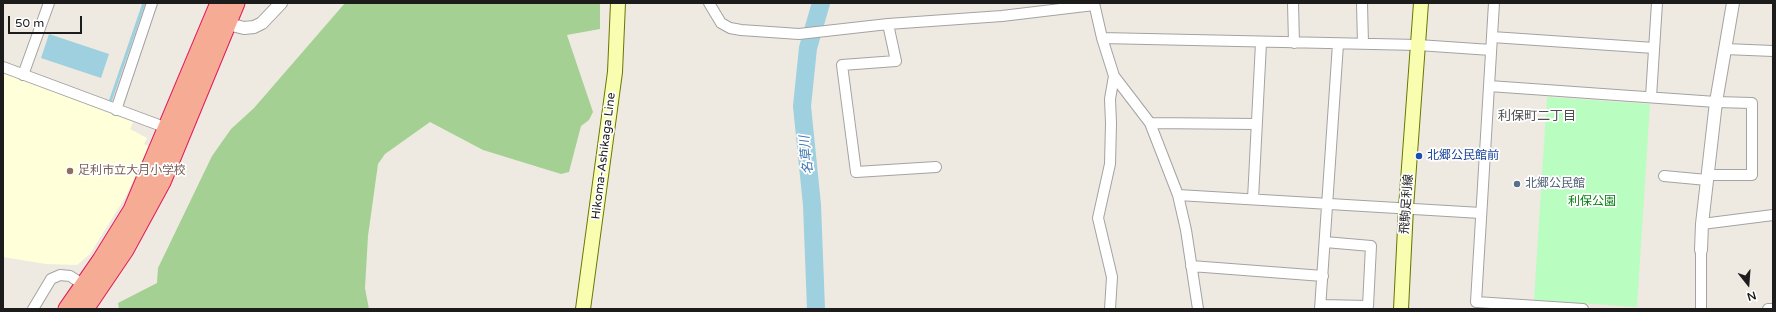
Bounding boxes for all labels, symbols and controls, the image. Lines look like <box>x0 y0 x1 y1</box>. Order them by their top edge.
scale bar <box>10 8 84 34</box>
text: 50 m <box>15 16 44 30</box>
street label: Hikoma-Ashikaga Line <box>589 92 619 220</box>
district label: 利保町二丁目 <box>1498 109 1576 125</box>
water label: 名草川 <box>797 135 817 175</box>
place label: 北郷公民館前 <box>1427 149 1499 163</box>
marker: 北郷公民館前 <box>1414 151 1424 161</box>
place label: 足利市立大月小学校 <box>78 164 186 178</box>
marker: 足利市立大月小学校 <box>65 166 75 176</box>
street label: 飛駒足利線 <box>1398 174 1416 234</box>
place label: 北郷公民館 <box>1525 177 1585 191</box>
marker: 北郷公民館 <box>1512 179 1522 189</box>
park label: 利保公園 <box>1568 195 1616 209</box>
north arrow <box>1728 264 1768 304</box>
text: N <box>1746 288 1758 303</box>

